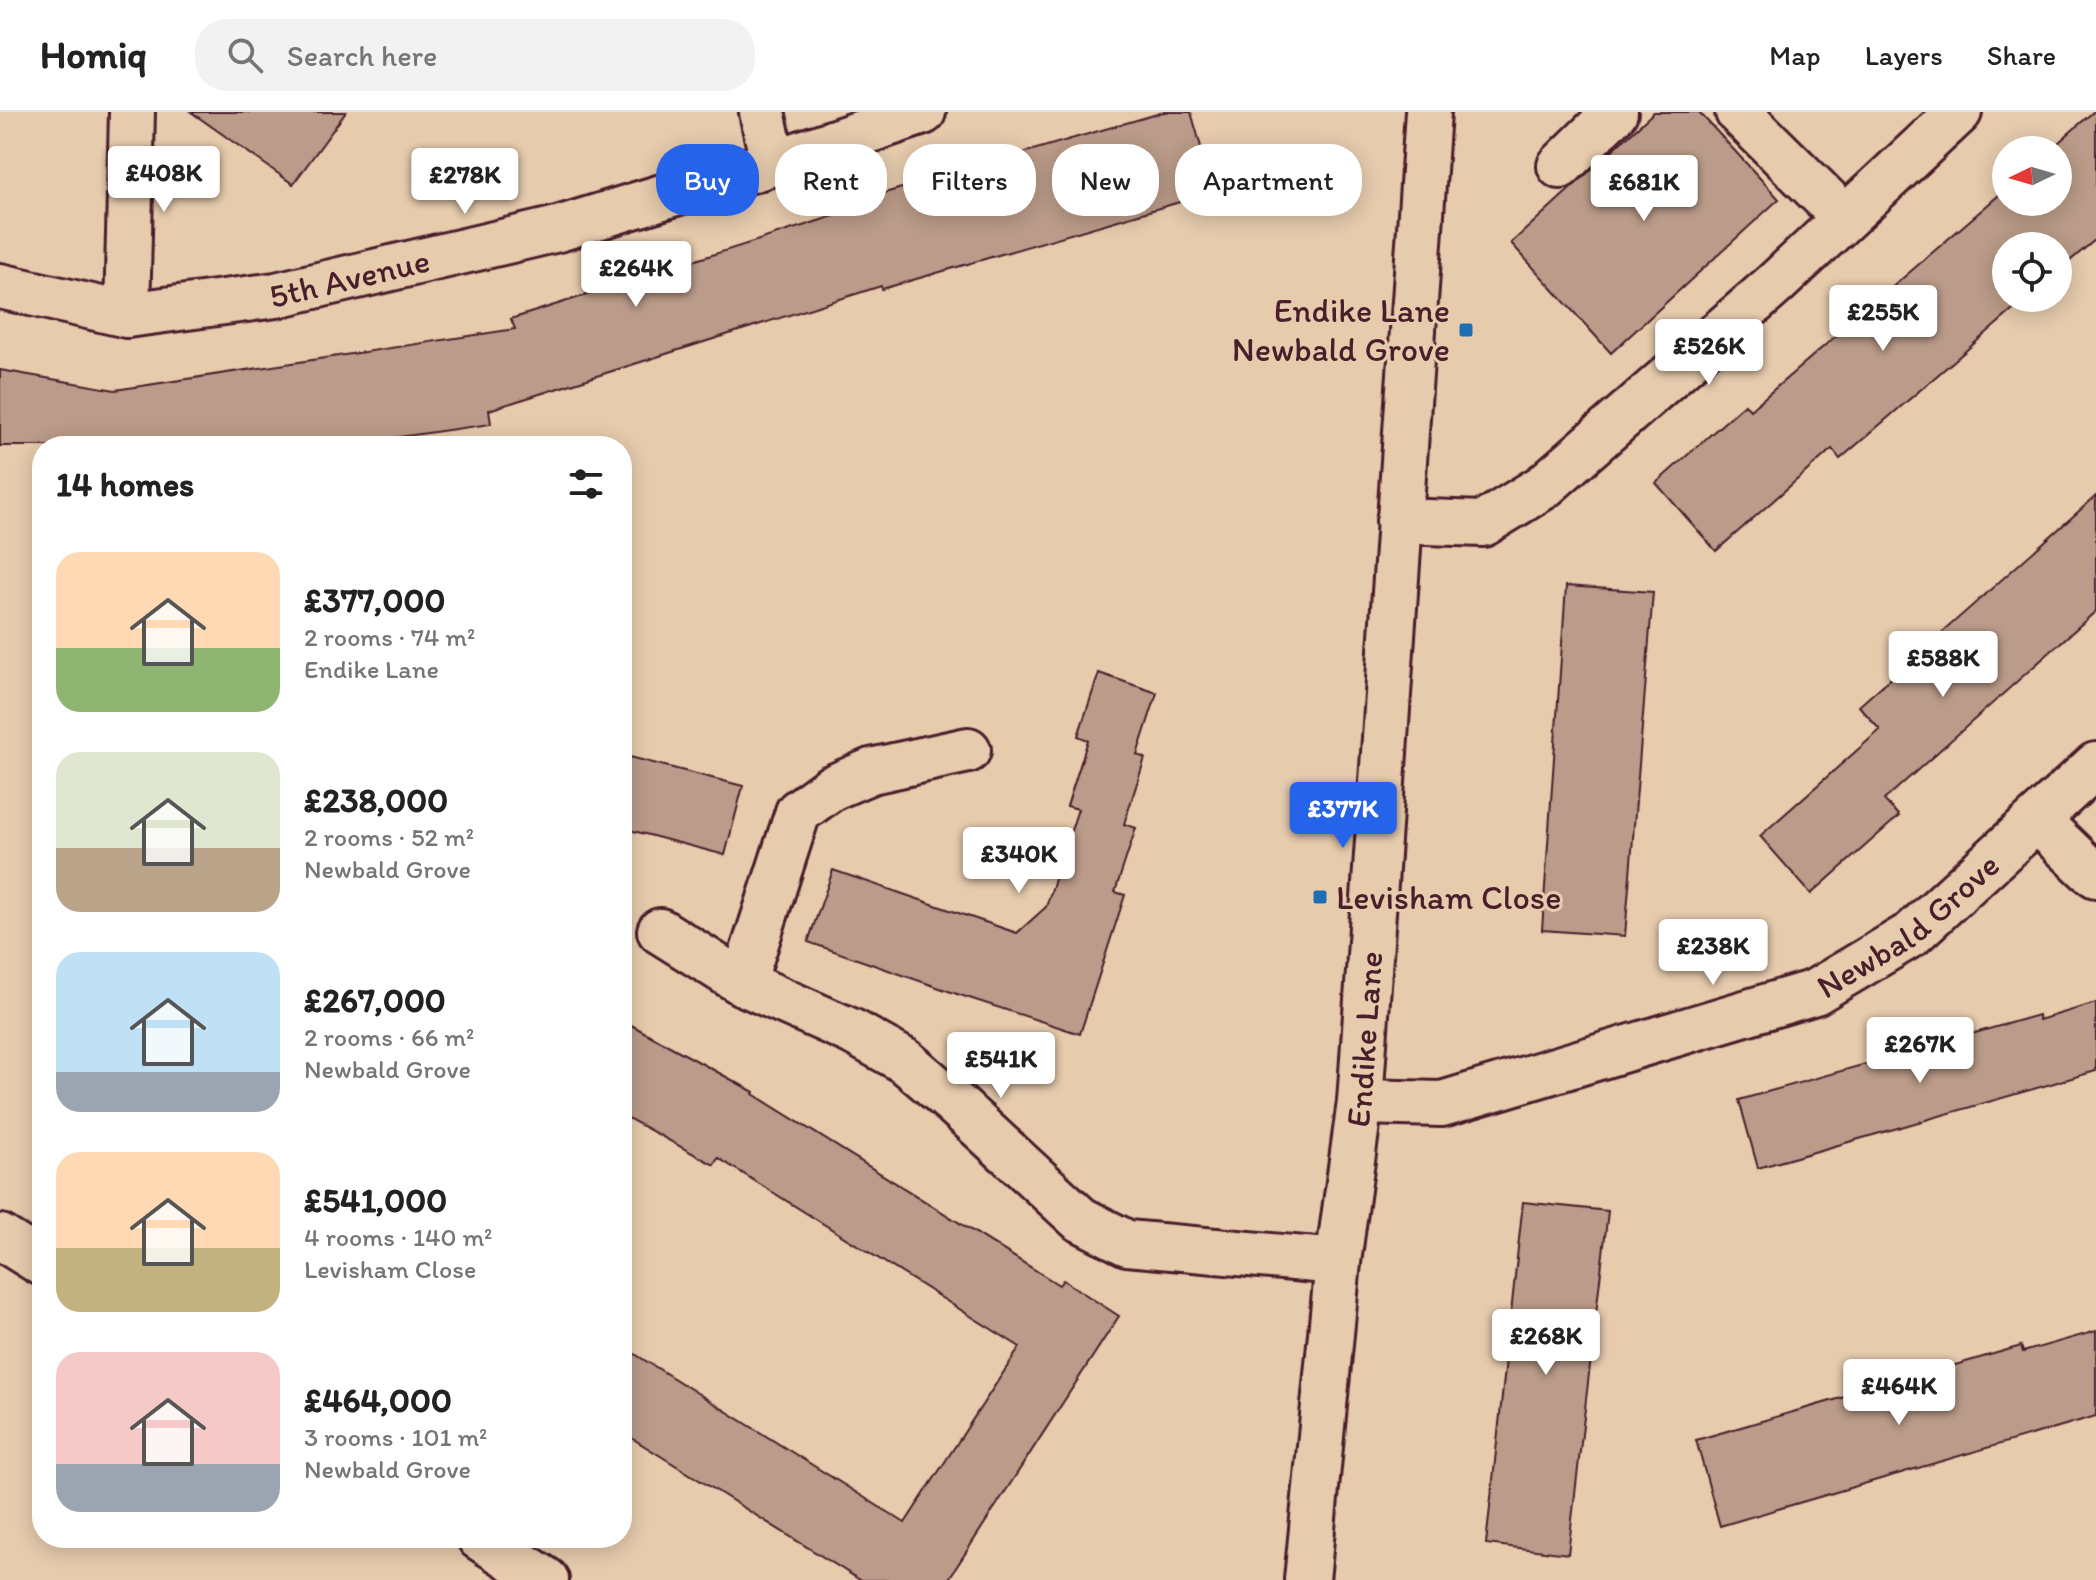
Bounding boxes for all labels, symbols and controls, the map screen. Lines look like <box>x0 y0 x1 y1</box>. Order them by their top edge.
search box <box>195 19 755 91</box>
text: Homiq <box>40 32 147 78</box>
icon: search <box>223 33 267 77</box>
text: Search here <box>287 37 437 74</box>
text: Map <box>1769 38 1821 72</box>
text: Layers <box>1865 38 1943 72</box>
text: Share <box>1987 38 2056 72</box>
north arrow <box>1992 136 2072 216</box>
map controls <box>1992 136 2072 312</box>
chip: Buy <box>656 144 759 216</box>
chip: Rent <box>775 144 887 216</box>
chip: Filters <box>903 144 1036 216</box>
chip: New <box>1052 144 1159 216</box>
chip: Apartment <box>1175 144 1362 216</box>
pin: £408K <box>108 146 220 214</box>
pin: £278K <box>409 148 521 216</box>
pin: £681K <box>1588 155 1700 223</box>
text: £408K <box>126 156 202 188</box>
text: £278K <box>429 158 501 190</box>
text: £681K <box>1609 165 1679 197</box>
button: locate <box>1992 232 2072 312</box>
street label: 5th Avenue <box>265 240 434 317</box>
pin: £264K <box>580 241 692 309</box>
text: £264K <box>599 251 673 283</box>
pin: £255K <box>1827 285 1939 353</box>
place label: Endike Lane Newbald Grove <box>1232 290 1450 370</box>
text: £255K <box>1847 295 1919 327</box>
pin: £526K <box>1653 319 1765 387</box>
marker: Endike Lane Newbald Grove <box>1457 321 1475 339</box>
text: £526K <box>1673 329 1745 361</box>
icon: filters <box>564 462 608 506</box>
text: 14 homes <box>56 464 194 505</box>
text: £377,000 <box>304 580 445 621</box>
icon: home <box>120 584 216 680</box>
text: 2 rooms · 74 m² <box>304 621 475 653</box>
pin: £588K <box>1887 631 1999 699</box>
text: £588K <box>1907 641 1979 673</box>
text: Endike Lane <box>304 653 439 685</box>
text: £238,000 <box>304 780 448 821</box>
pin: £377K <box>1287 782 1399 850</box>
icon: home <box>120 784 216 880</box>
text: £377K <box>1308 792 1378 824</box>
text: 2 rooms · 52 m² <box>304 821 474 853</box>
pin: £340K <box>963 827 1075 895</box>
text: £340K <box>981 837 1057 869</box>
street label: Newbald Grove <box>1809 844 2008 1007</box>
text: Newbald Grove <box>304 853 471 885</box>
place label: Levisham Close <box>1336 877 1561 918</box>
marker: Levisham Close <box>1311 888 1329 906</box>
pin: £238K <box>1657 919 1769 987</box>
text: £238K <box>1677 929 1749 961</box>
street label: Endike Lane <box>1337 950 1391 1130</box>
text: £267,000 <box>304 980 446 1021</box>
icon: home <box>120 984 216 1080</box>
pin: £267K <box>1864 1017 1976 1085</box>
text: 2 rooms · 66 m² <box>304 1021 474 1053</box>
text: £267K <box>1885 1027 1955 1059</box>
pin: £541K <box>945 1032 1057 1100</box>
text: £541K <box>965 1042 1037 1074</box>
text: Newbald Grove <box>304 1053 471 1085</box>
text: £541,000 <box>304 1180 447 1221</box>
icon: home <box>120 1184 216 1280</box>
text: 4 rooms · 140 m² <box>304 1221 492 1253</box>
text: Levisham Close <box>304 1253 476 1285</box>
pin: £268K <box>1490 1309 1602 1377</box>
text: £268K <box>1510 1319 1582 1351</box>
pin: £464K <box>1843 1359 1955 1427</box>
text: £464K <box>1861 1369 1937 1401</box>
text: £464,000 <box>304 1380 452 1421</box>
icon: home <box>120 1384 216 1480</box>
text: 3 rooms · 101 m² <box>304 1421 487 1453</box>
text: Newbald Grove <box>304 1453 471 1485</box>

